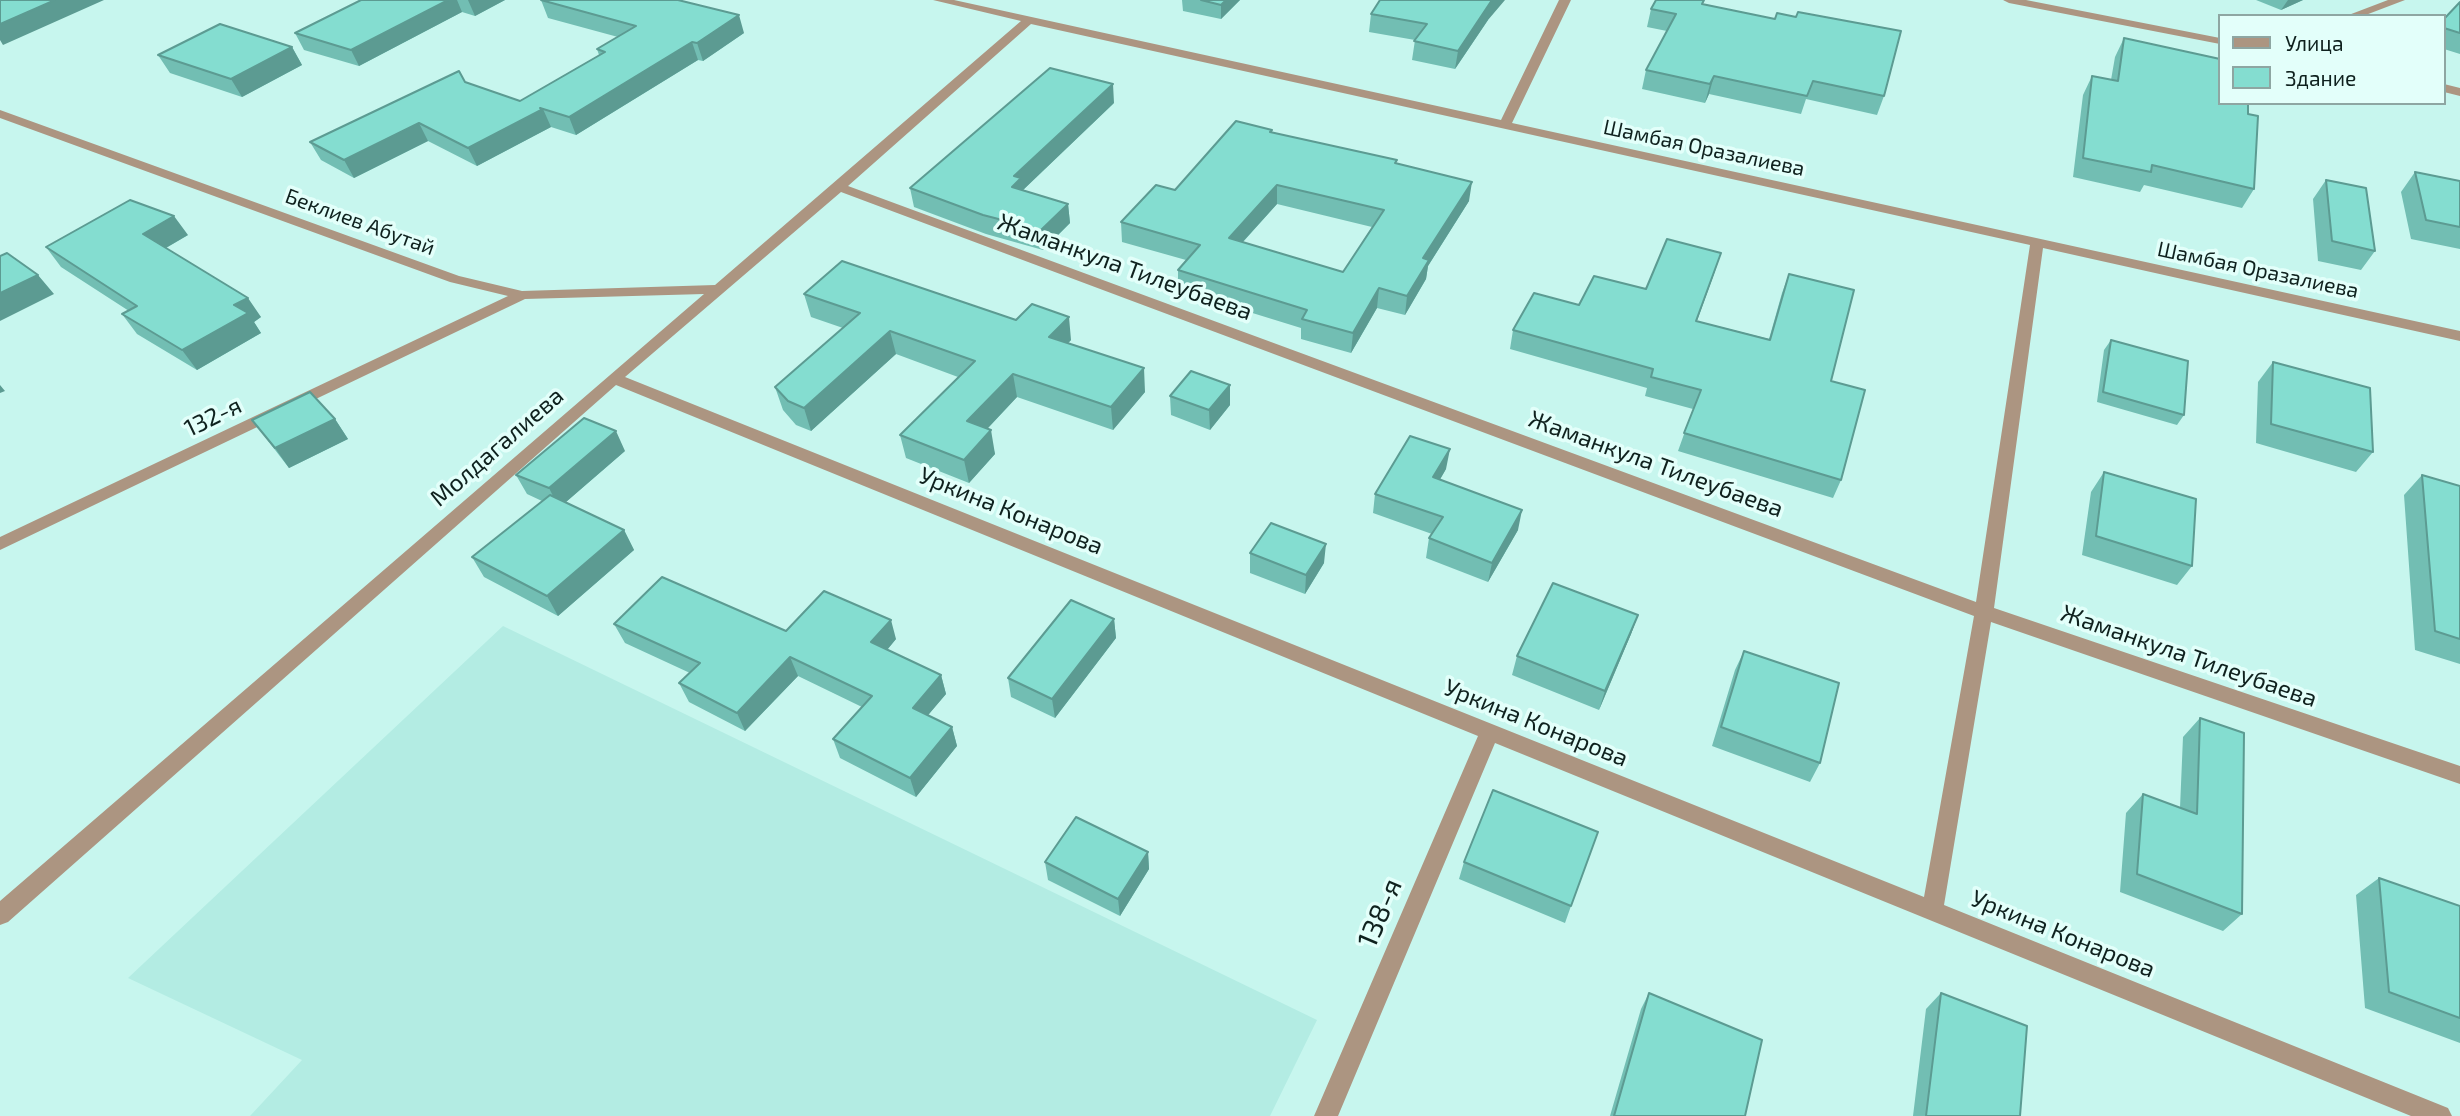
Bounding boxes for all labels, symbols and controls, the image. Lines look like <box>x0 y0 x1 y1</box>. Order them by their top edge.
legend <box>2218 14 2446 105</box>
text: Улица <box>2285 30 2344 55</box>
text: Здание <box>2285 65 2356 90</box>
street label: Шамбая Оразалиева <box>1601 114 1807 182</box>
street label: Беклиев Абутай <box>282 183 438 261</box>
street label: Жаманкула Тилеубаева <box>994 208 1256 326</box>
street label: Шамбая Оразалиева <box>2155 236 2361 304</box>
street label: Молдагалиева <box>425 381 569 513</box>
street label: 132-я <box>180 391 246 443</box>
street label: Жаманкула Тилеубаева <box>1525 405 1787 523</box>
street label: Уркина Конарова <box>915 461 1107 561</box>
street label: Жаманкула Тилеубаева <box>2057 599 2321 713</box>
street label: Уркина Конарова <box>1440 673 1632 773</box>
street label: 138-я <box>1351 874 1409 952</box>
street label: Уркина Конарова <box>1967 884 2159 984</box>

